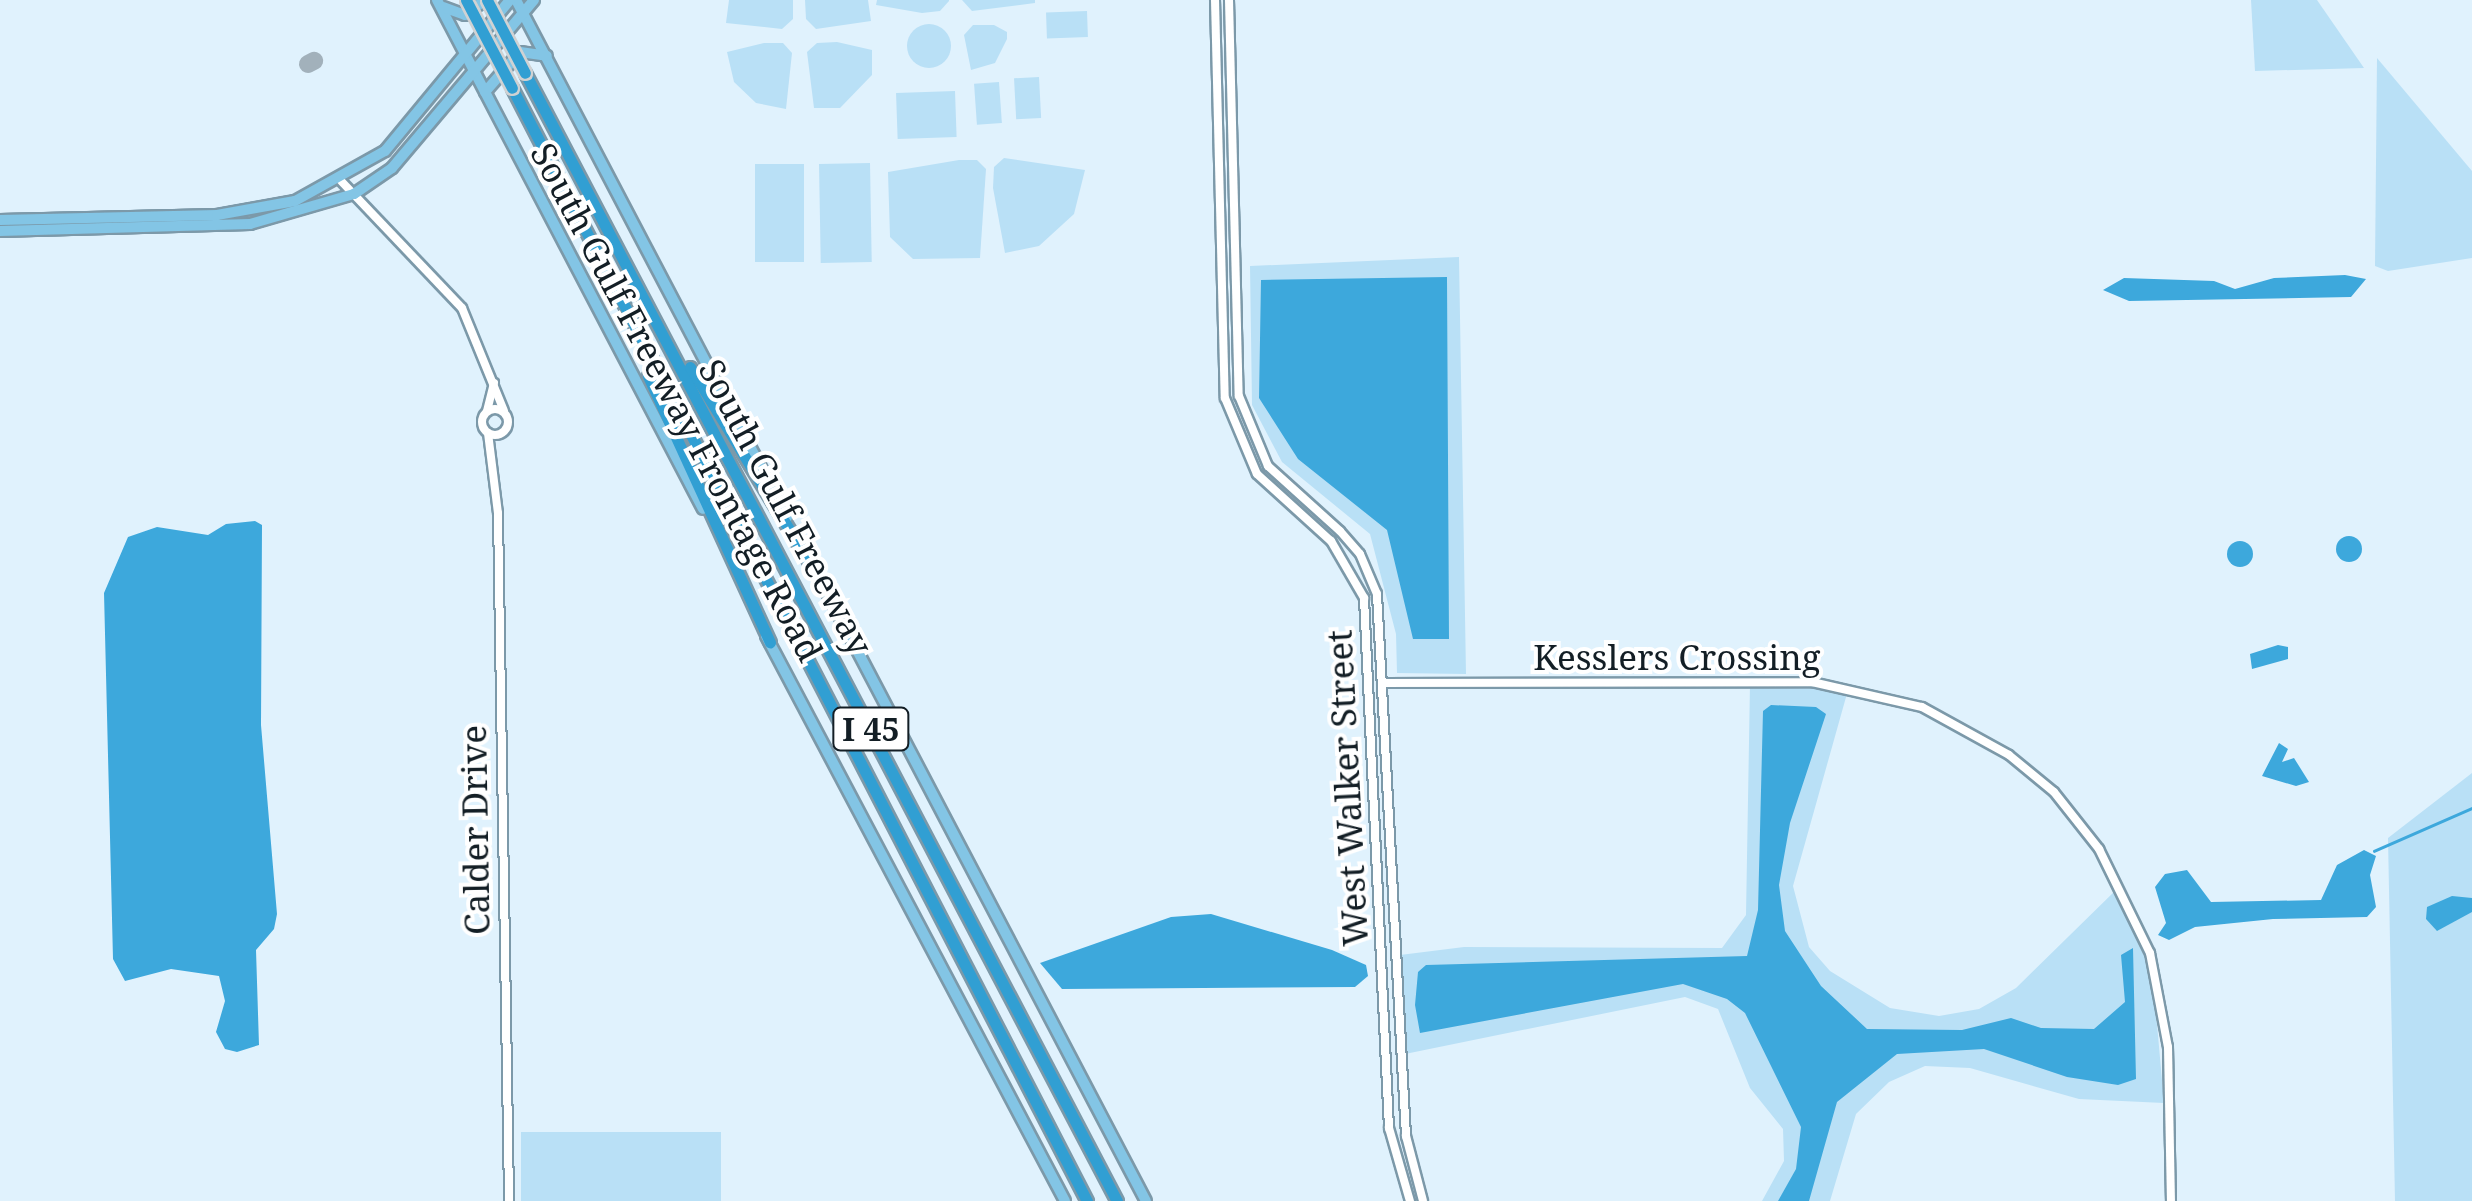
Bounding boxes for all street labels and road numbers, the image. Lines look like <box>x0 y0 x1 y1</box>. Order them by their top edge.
street label: South Gulf Freeway Frontage Road <box>522 136 832 668</box>
street label: South Gulf Freeway <box>690 352 882 662</box>
street label: West Walker Street <box>1318 629 1376 947</box>
street label: Kesslers Crossing <box>1533 636 1821 678</box>
road number: I 45 <box>831 702 911 756</box>
street label: Calder Drive <box>452 725 498 935</box>

